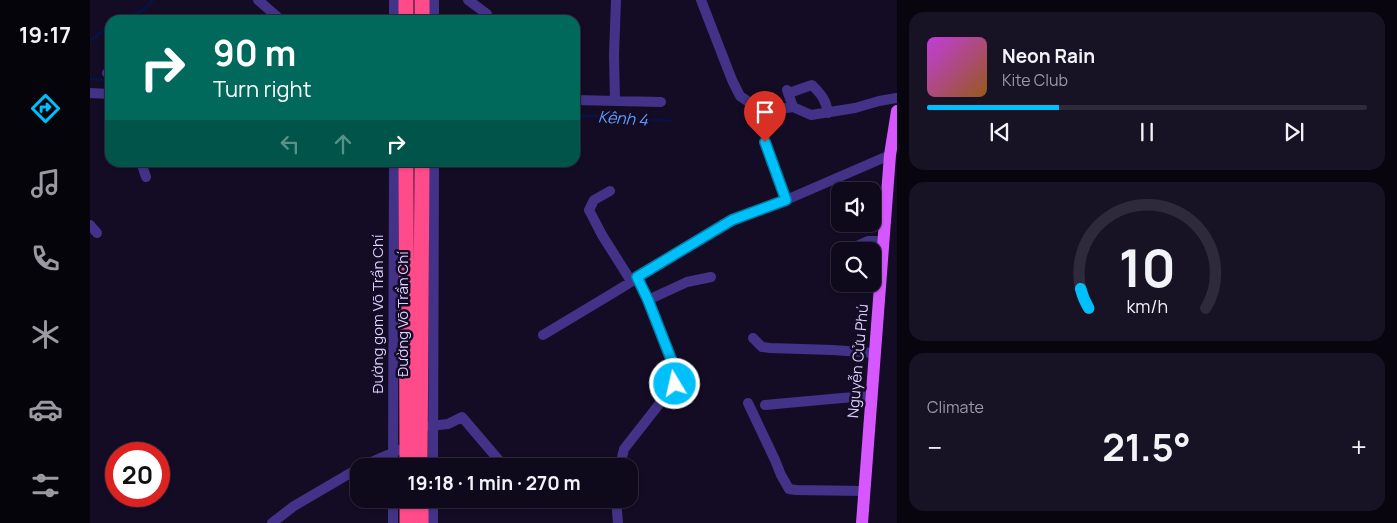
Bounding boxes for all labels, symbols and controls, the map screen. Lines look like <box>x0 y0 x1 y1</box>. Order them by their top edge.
text: 19:17 <box>19 20 71 50</box>
text: 90 m <box>213 29 296 77</box>
icon: right <box>130 35 195 100</box>
text: Neon Rain <box>1002 43 1095 69</box>
text: Kite Club <box>1002 69 1068 91</box>
text: Turn right <box>213 74 311 104</box>
icon: directions <box>28 91 63 126</box>
pin <box>744 91 786 142</box>
icon: arrive <box>751 98 779 126</box>
water label: Kênh 4 <box>597 105 649 131</box>
icon: previous <box>986 118 1014 146</box>
icon: pause <box>1133 118 1161 146</box>
icon: next <box>1280 118 1308 146</box>
icon: left <box>276 130 304 158</box>
icon: ahead <box>329 130 357 158</box>
icon: right <box>382 130 410 158</box>
icon: music <box>28 166 63 201</box>
map controls <box>831 182 881 292</box>
button: sound <box>831 182 881 232</box>
text: 10 <box>1119 232 1176 303</box>
street label: Đường gom Võ Trần Chí <box>367 234 388 394</box>
icon: phone <box>28 241 63 276</box>
button: search <box>831 242 881 292</box>
street label: Đường Võ Trần Chí <box>392 251 413 377</box>
text: km/h <box>1126 294 1168 318</box>
street label: Nguyễn Cửu Phú <box>842 303 873 419</box>
icon: climate <box>28 317 63 352</box>
position arrow <box>648 357 700 409</box>
icon: car <box>28 392 63 427</box>
text: Climate <box>927 396 984 418</box>
text: 21.5° <box>1102 420 1191 472</box>
text: − <box>927 428 942 466</box>
text: + <box>1351 428 1367 466</box>
speed limit sign: 20 <box>105 442 170 507</box>
icon: filters <box>28 468 63 503</box>
text: 19:18 · 1 min · 270 m <box>407 470 581 496</box>

